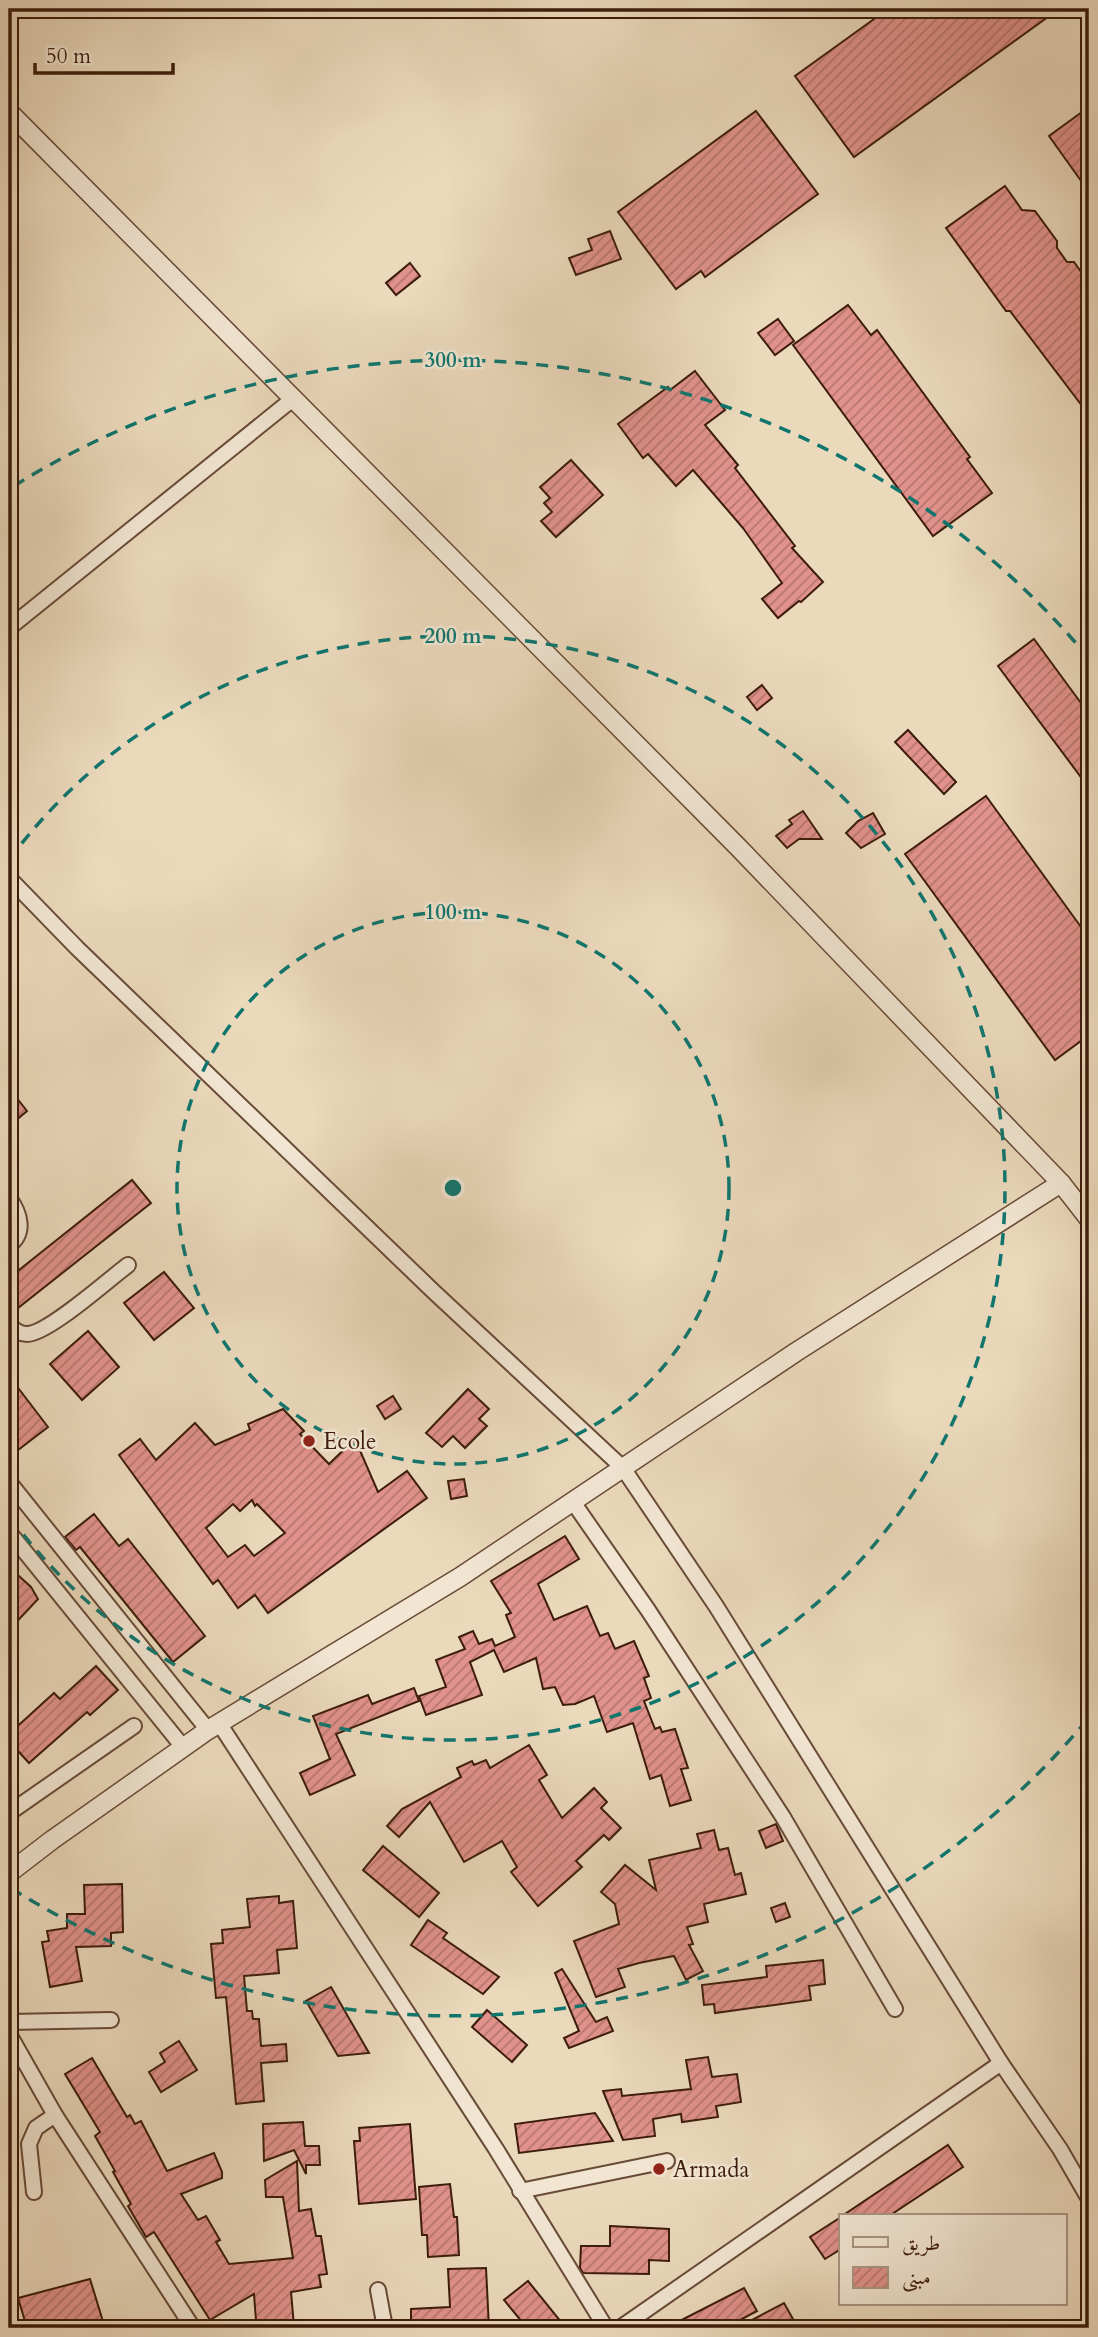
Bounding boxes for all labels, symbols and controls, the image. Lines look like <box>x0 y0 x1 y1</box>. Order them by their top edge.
scale bar <box>35 32 173 76</box>
text: 50 m <box>46 42 91 71</box>
text: 300 m <box>424 346 482 375</box>
text: 200 m <box>424 622 482 651</box>
text: 100 m <box>424 898 482 927</box>
centre of rings <box>441 1176 465 1200</box>
place label: Ecole <box>323 1426 376 1457</box>
marker: Ecole <box>301 1433 317 1449</box>
place label: Armada <box>673 2154 749 2185</box>
marker: Armada <box>651 2161 667 2177</box>
legend <box>839 2214 1066 2306</box>
text: طريق <box>902 2229 940 2258</box>
text: مبنى <box>902 2263 931 2292</box>

